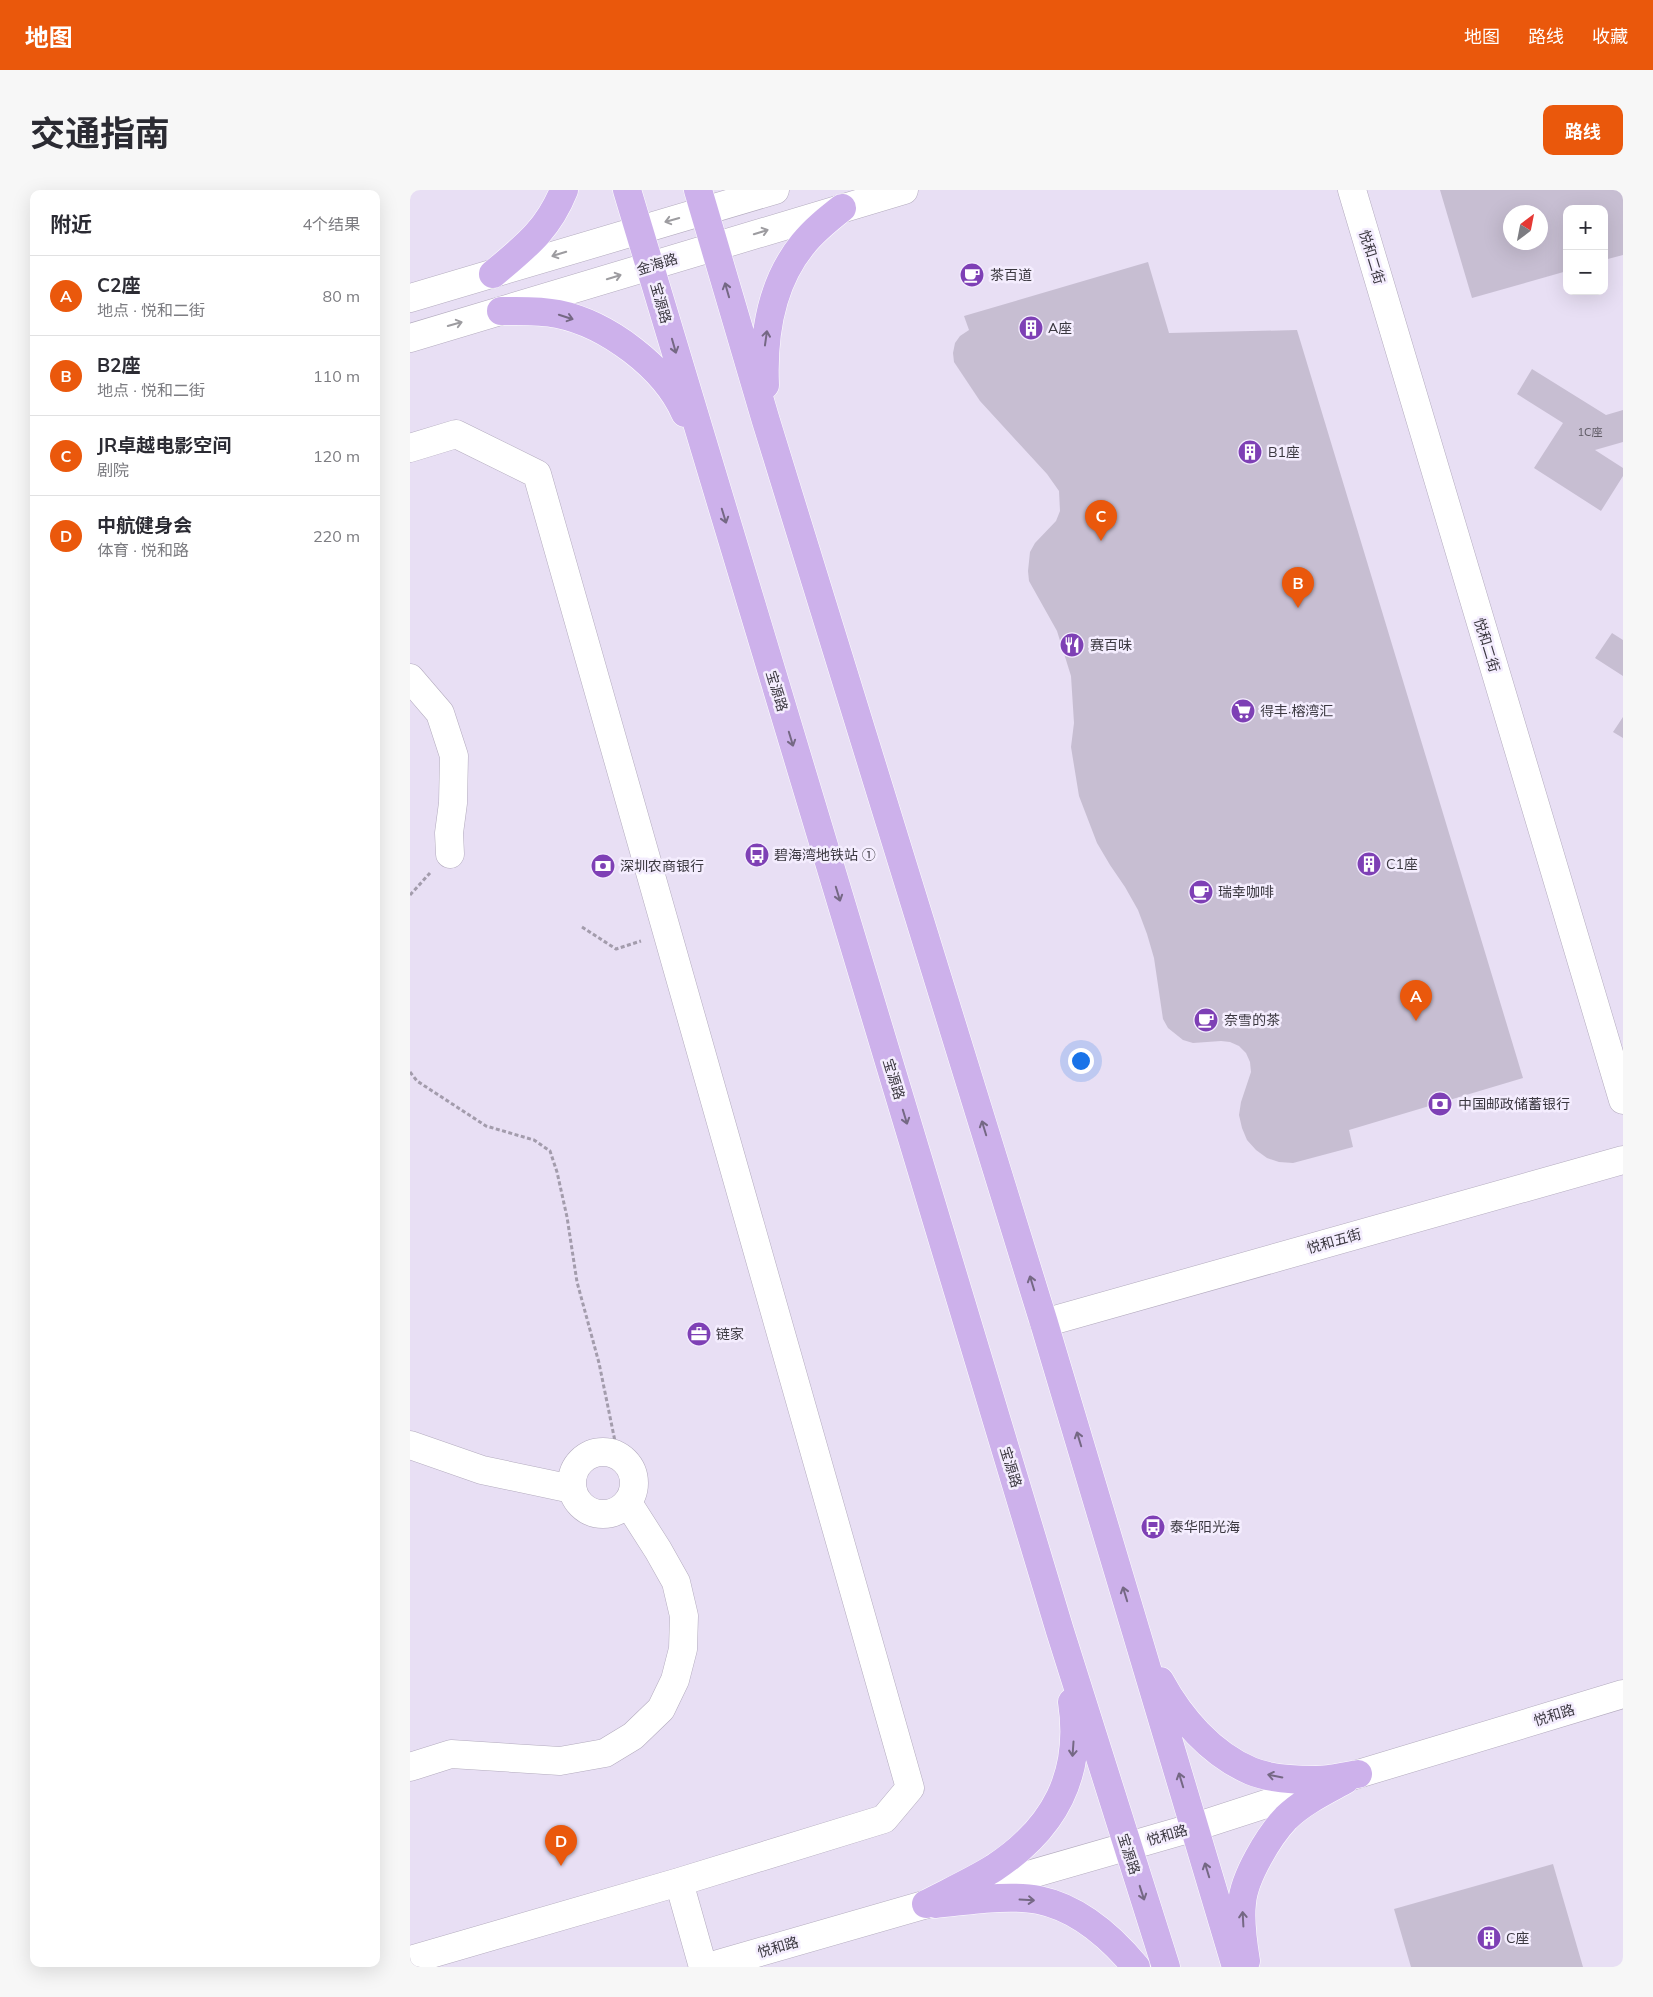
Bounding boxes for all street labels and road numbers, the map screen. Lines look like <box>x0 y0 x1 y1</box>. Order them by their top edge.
street label: 悦和二街 <box>1355 228 1389 286</box>
street label: 金海路 <box>634 249 680 279</box>
street label: 宝源路 <box>647 280 675 326</box>
street label: 悦和二街 <box>1470 616 1504 674</box>
street label: 宝源路 <box>762 668 792 714</box>
street label: 宝源路 <box>879 1056 909 1102</box>
street label: 悦和五街 <box>1305 1225 1363 1257</box>
street label: 宝源路 <box>996 1444 1026 1490</box>
street label: 悦和路 <box>1531 1700 1577 1730</box>
street label: 悦和路 <box>1144 1821 1190 1849</box>
street label: 宝源路 <box>1114 1831 1144 1877</box>
street label: 悦和路 <box>755 1933 801 1961</box>

